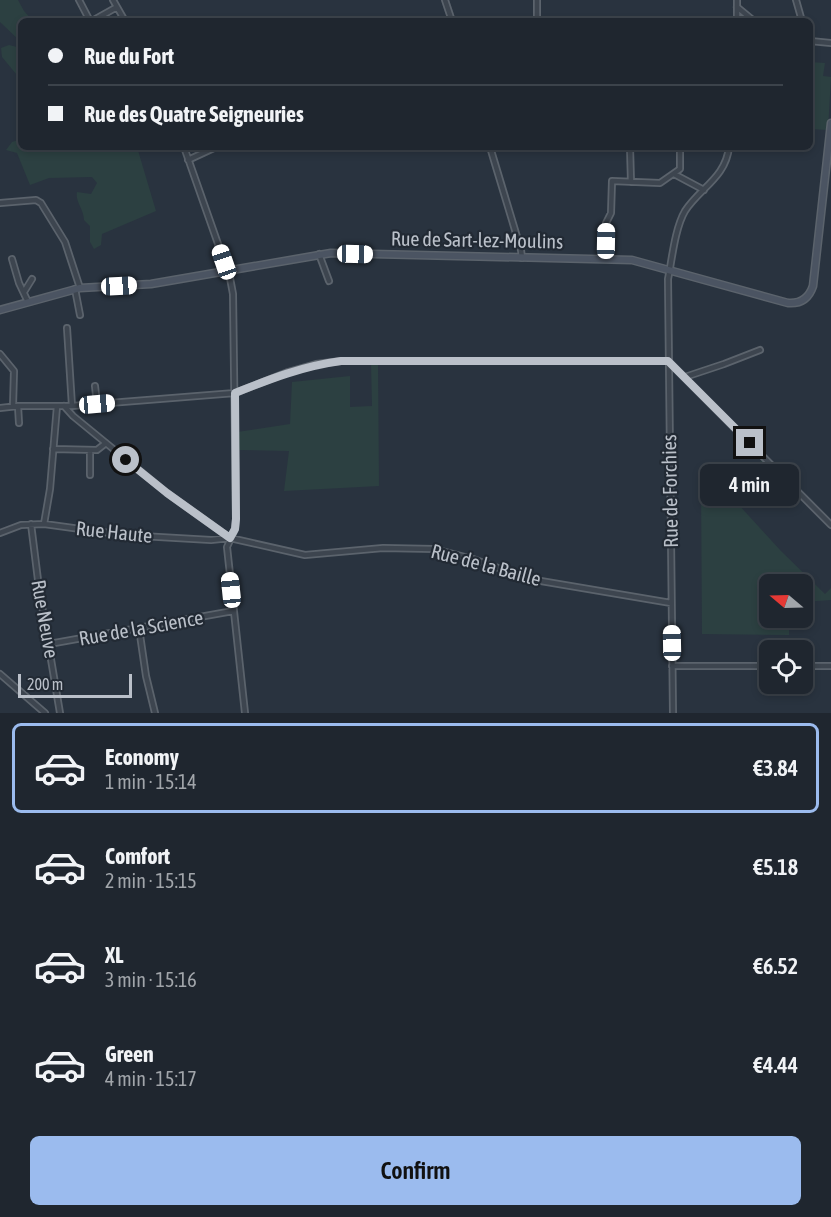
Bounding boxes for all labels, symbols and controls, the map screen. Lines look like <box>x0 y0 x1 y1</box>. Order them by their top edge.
text: Rue du Fort <box>84 43 174 69</box>
text: Rue des Quatre Seigneuries <box>84 101 304 127</box>
car <box>597 223 615 259</box>
street label: Rue de Sart-lez-Moulins <box>391 226 563 253</box>
car <box>210 242 238 282</box>
car <box>337 245 373 263</box>
car <box>101 276 137 296</box>
car <box>78 393 116 415</box>
route end <box>736 429 763 456</box>
street label: Rue de Forchies <box>657 434 682 548</box>
route start <box>112 446 139 473</box>
callout: 4 min <box>700 464 800 506</box>
text: 4 min <box>729 473 770 496</box>
street label: Rue Haute <box>75 516 153 547</box>
street label: Rue de la Baille <box>429 539 544 590</box>
car <box>220 571 242 609</box>
north arrow <box>759 574 813 628</box>
map controls <box>759 574 813 694</box>
street label: Rue Neuve <box>27 578 64 660</box>
street label: Rue de la Science <box>77 605 205 650</box>
car <box>663 625 681 661</box>
button: locate <box>759 640 813 694</box>
scale bar <box>18 671 132 698</box>
text: 200 m <box>27 675 63 693</box>
icon: car <box>33 741 87 795</box>
text: Economy <box>105 744 179 770</box>
text: €3.84 <box>753 755 798 781</box>
text: 1 min · 15:14 <box>105 770 197 793</box>
icon: car <box>33 840 87 894</box>
text: Comfort <box>105 843 170 869</box>
text: €5.18 <box>753 854 798 880</box>
text: 2 min · 15:15 <box>105 869 197 892</box>
icon: car <box>33 939 87 993</box>
text: XL <box>105 942 123 968</box>
text: €6.52 <box>753 953 798 979</box>
text: 3 min · 15:16 <box>105 968 197 991</box>
icon: car <box>33 1038 87 1092</box>
text: Green <box>105 1041 154 1067</box>
text: €4.44 <box>753 1052 798 1078</box>
text: 4 min · 15:17 <box>105 1067 197 1090</box>
button: Confirm <box>30 1136 801 1205</box>

